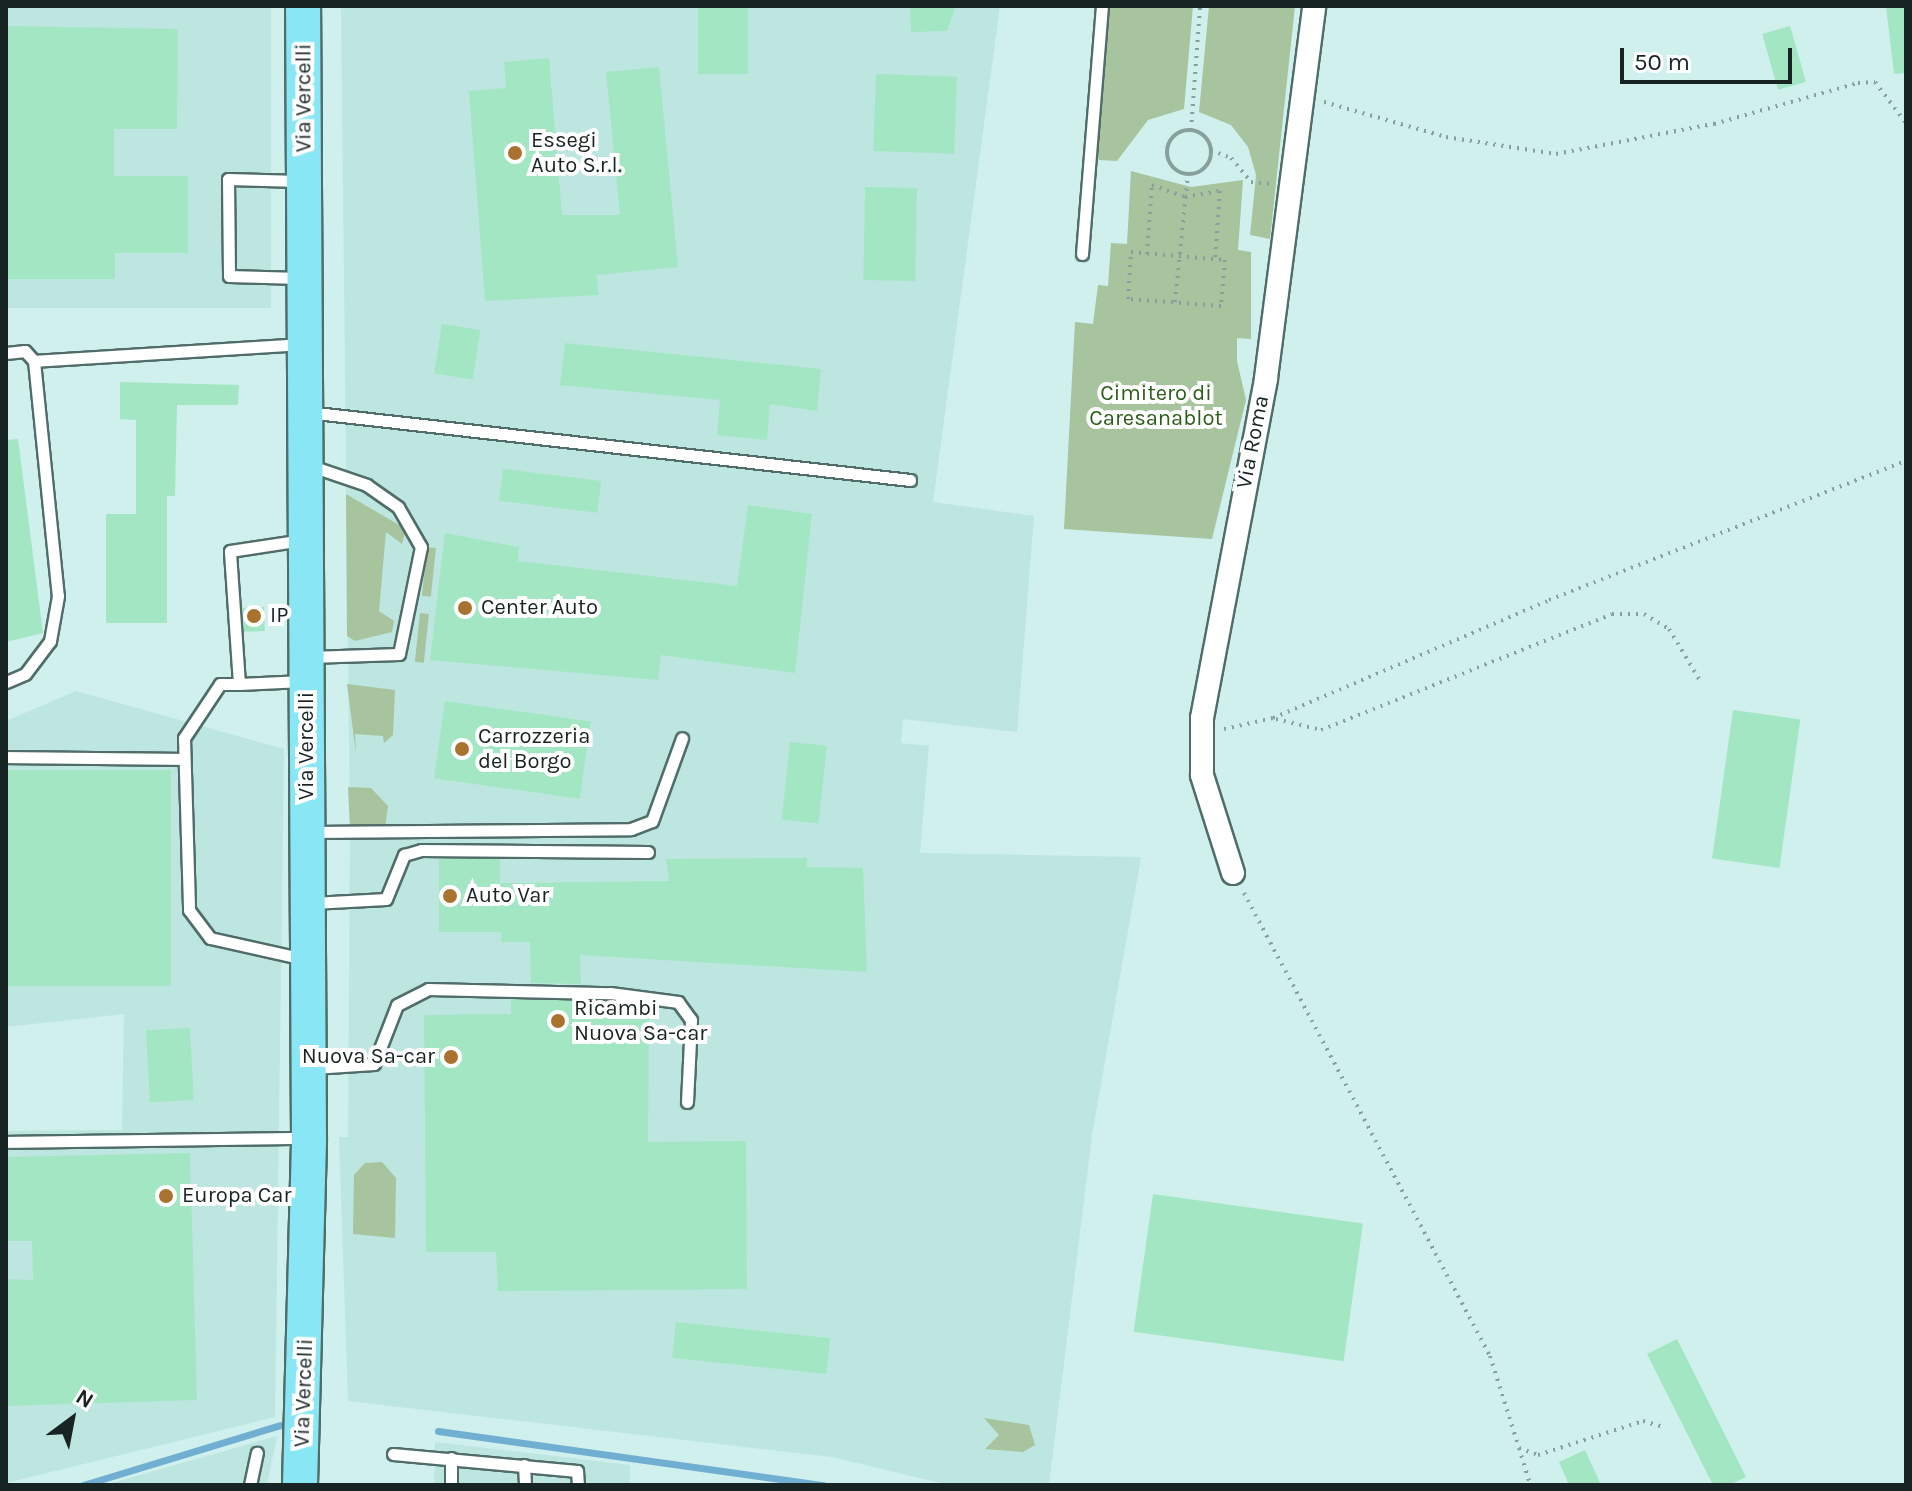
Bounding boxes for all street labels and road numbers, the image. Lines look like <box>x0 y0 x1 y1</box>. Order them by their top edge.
street label: Via Vercelli <box>291 44 317 152</box>
street label: Via Roma <box>1231 393 1275 491</box>
street label: Via Vercelli <box>294 692 320 800</box>
street label: Via Vercelli <box>289 1338 319 1448</box>

